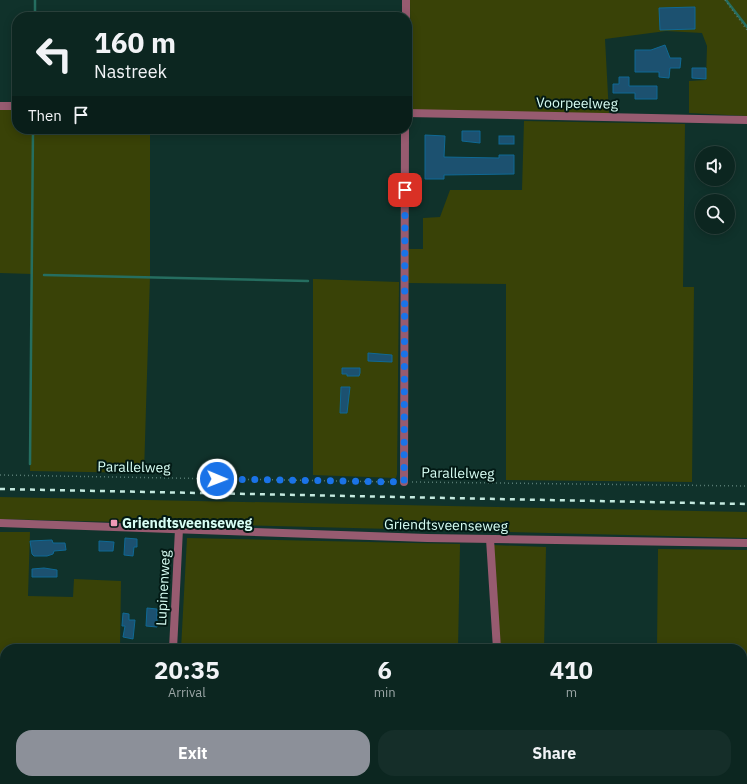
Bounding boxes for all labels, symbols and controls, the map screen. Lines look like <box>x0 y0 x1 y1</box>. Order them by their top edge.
text: 160 m <box>94 24 176 61</box>
icon: left <box>28 28 80 80</box>
text: Nastreek <box>94 60 167 83</box>
street label: Voorpeelweg <box>536 93 619 113</box>
icon: arrive <box>70 104 92 126</box>
text: Then <box>28 106 62 125</box>
map controls <box>695 146 735 234</box>
button: sound <box>695 146 735 186</box>
pin <box>388 173 422 207</box>
icon: arrive <box>394 179 416 201</box>
button: search <box>695 194 735 234</box>
street label: Parallelweg <box>97 457 171 477</box>
position arrow <box>196 458 238 500</box>
street label: Parallelweg <box>421 463 495 483</box>
place label: Griendtsveenseweg <box>122 514 253 532</box>
street label: Griendtsveenseweg <box>384 515 509 535</box>
marker: Griendtsveenseweg <box>109 518 119 528</box>
street label: Lupinenweg <box>152 549 174 626</box>
text: 20:35 <box>154 654 220 686</box>
text: 6 <box>377 654 392 686</box>
text: 410 <box>550 654 593 686</box>
text: Arrival <box>168 684 206 701</box>
text: min <box>374 684 396 701</box>
text: m <box>566 684 577 701</box>
button: Exit <box>16 730 370 776</box>
button: Share <box>378 730 731 776</box>

